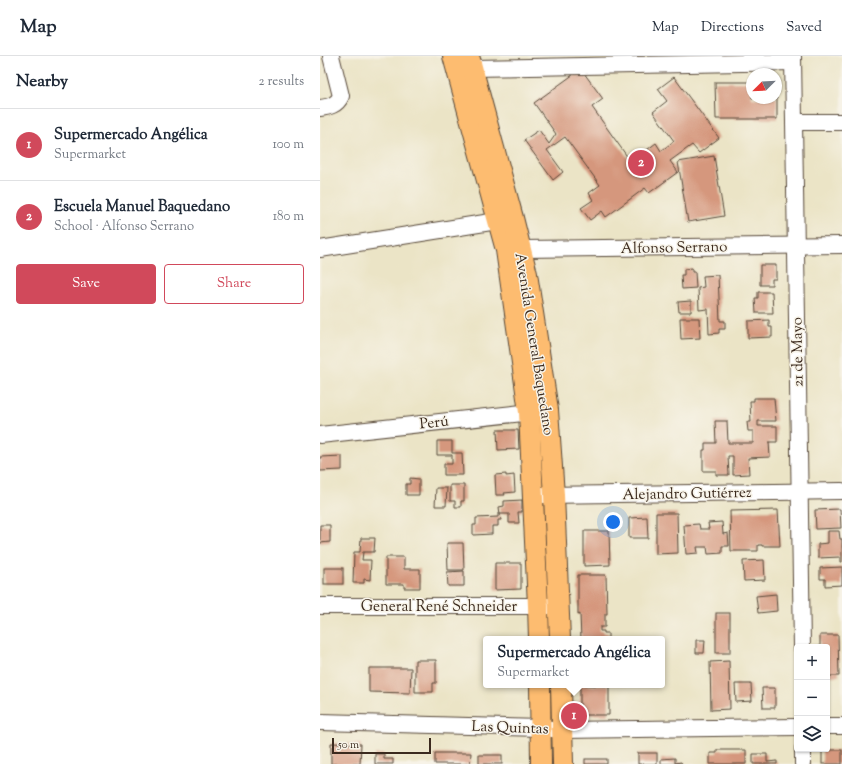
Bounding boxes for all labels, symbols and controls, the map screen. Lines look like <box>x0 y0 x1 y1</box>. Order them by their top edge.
text: Map <box>20 14 57 41</box>
text: Map <box>652 18 679 38</box>
text: Directions <box>701 18 764 38</box>
text: Saved <box>786 18 822 38</box>
north arrow <box>746 68 782 104</box>
text: Nearby <box>16 70 68 94</box>
text: 2 results <box>259 73 304 91</box>
text: Supermercado Angélica <box>54 125 208 146</box>
text: 1 <box>27 136 31 154</box>
text: 100 m <box>272 136 304 154</box>
text: Supermarket <box>54 146 126 164</box>
pin: 2 <box>628 148 654 178</box>
text: Escuela Manuel Baquedano <box>54 197 230 218</box>
text: 2 <box>26 208 32 226</box>
text: 180 m <box>273 208 304 226</box>
text: School · Alfonso Serrano <box>54 218 194 236</box>
street label: Alfonso Serrano <box>621 237 728 260</box>
street label: Avenida General Baquedano <box>509 251 558 437</box>
button: Save <box>16 264 156 304</box>
button: Share <box>164 264 304 304</box>
street label: 21 de Mayo <box>787 317 810 387</box>
street label: Perú <box>419 411 450 435</box>
street label: Alejandro Gutiérrez <box>622 483 752 506</box>
your location <box>603 512 623 532</box>
street label: General René Schneider <box>361 597 518 618</box>
popup <box>483 636 665 688</box>
text: Supermercado Angélica <box>497 643 651 664</box>
map controls <box>794 644 830 752</box>
button: + <box>794 644 830 680</box>
text: Supermarket <box>497 664 569 682</box>
button: − <box>794 680 830 716</box>
pin: 1 <box>561 701 587 731</box>
button: layers <box>794 716 830 752</box>
street label: Las Quintas <box>471 717 549 740</box>
scale bar <box>332 736 431 755</box>
text: 50 m <box>338 737 359 753</box>

